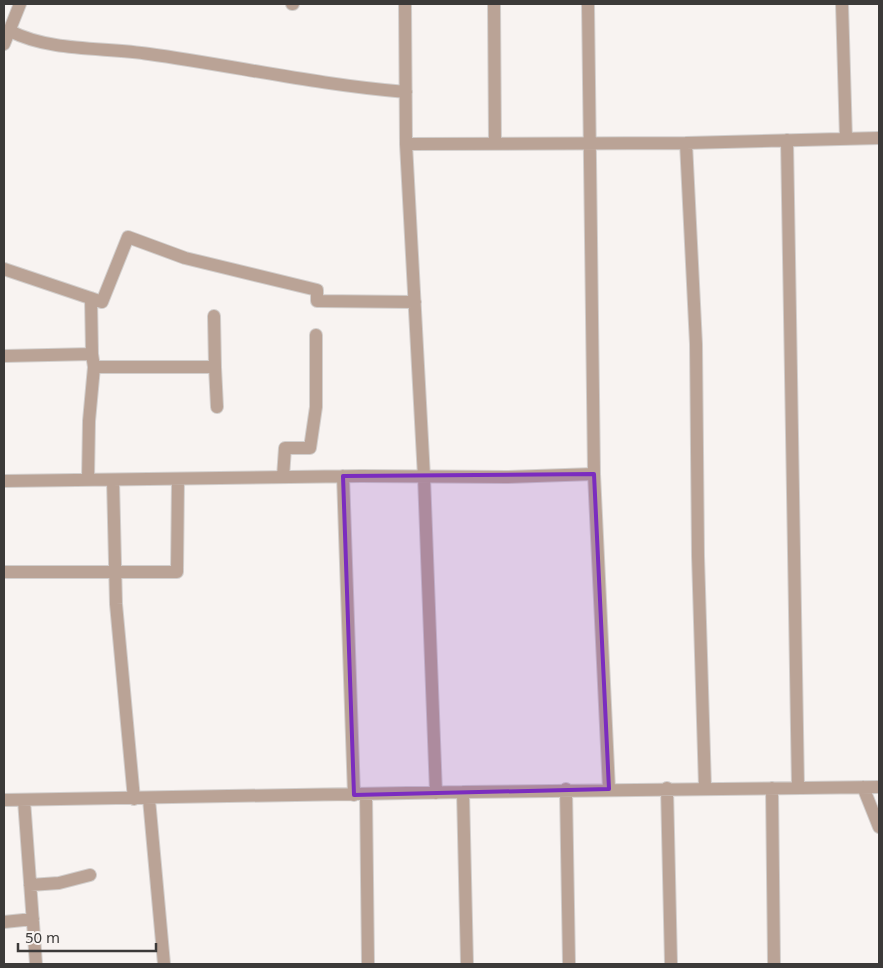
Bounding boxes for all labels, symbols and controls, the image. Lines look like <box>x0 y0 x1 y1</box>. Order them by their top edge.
scale bar <box>18 920 155 952</box>
text: 50 m <box>25 927 60 947</box>

